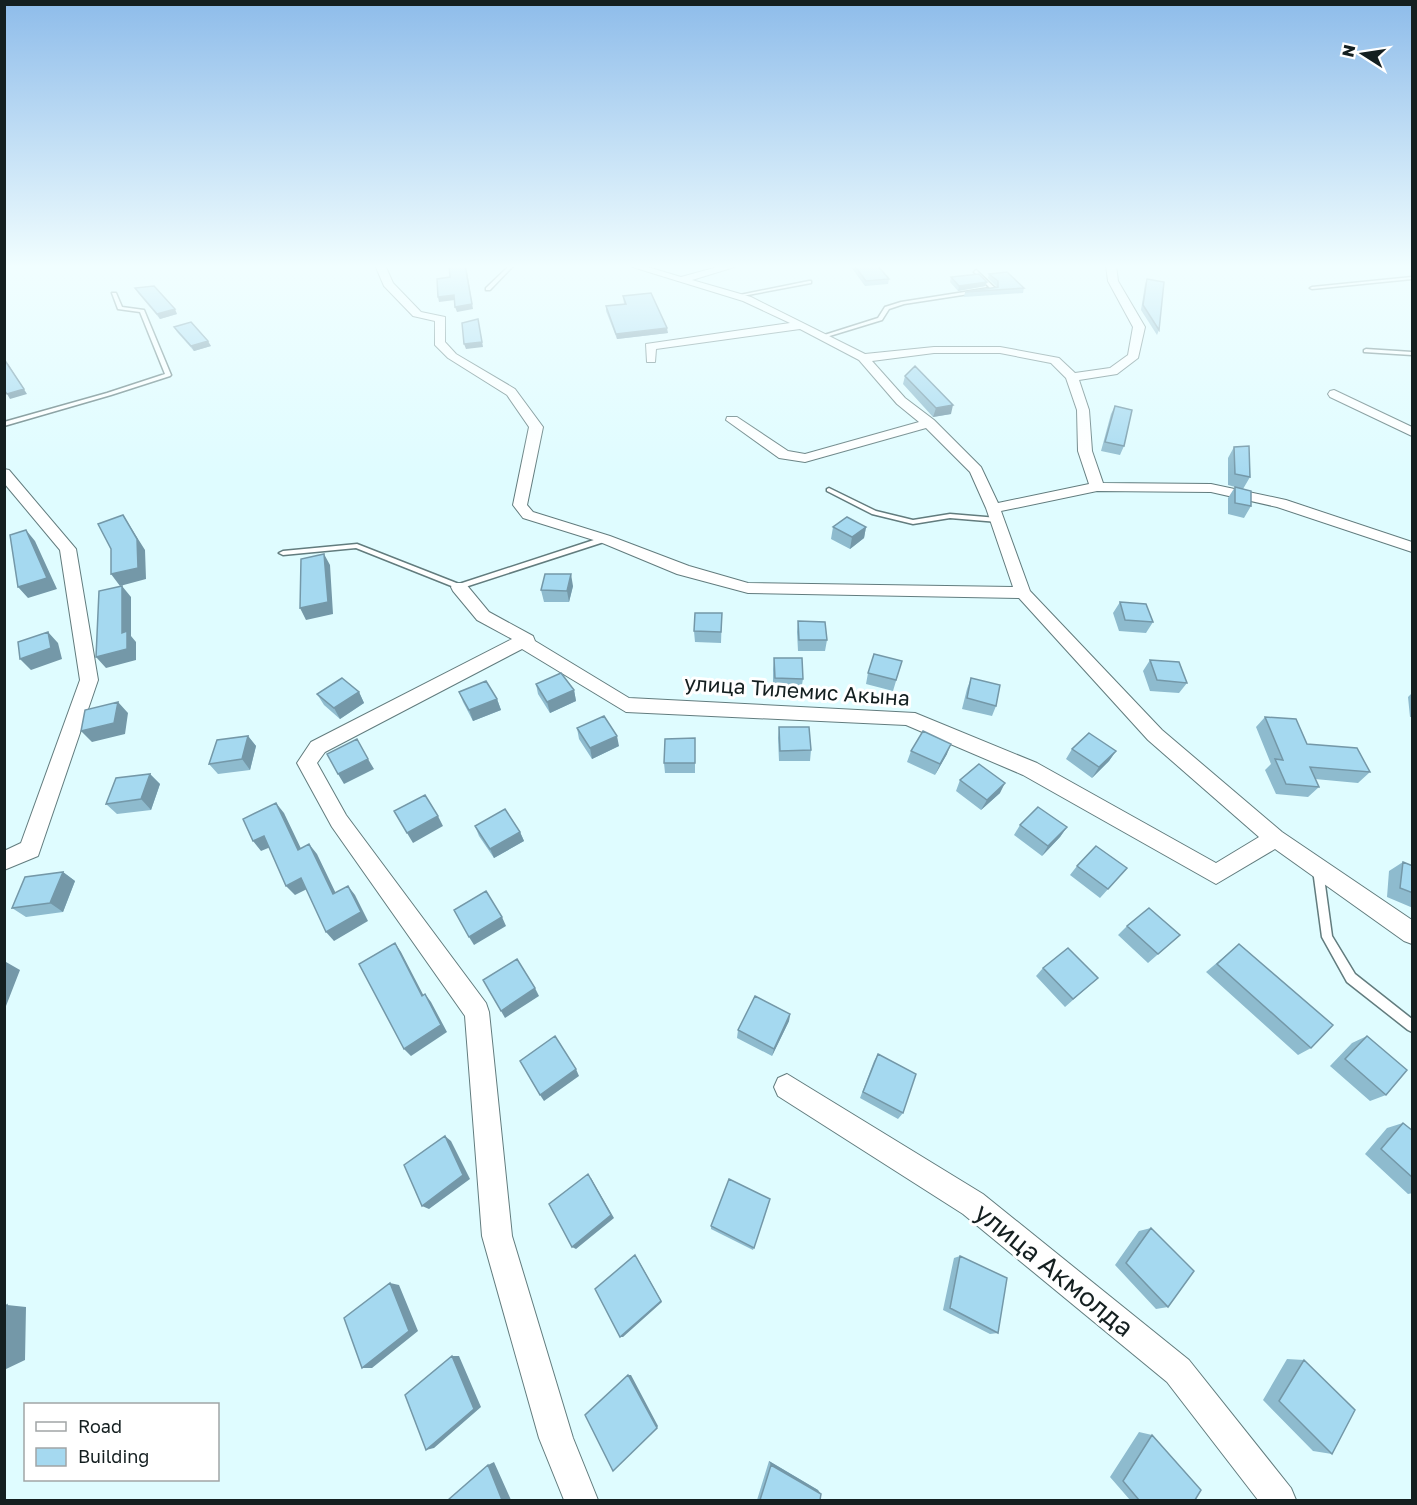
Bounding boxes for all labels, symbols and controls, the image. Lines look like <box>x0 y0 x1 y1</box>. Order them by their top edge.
north arrow <box>1333 24 1393 84</box>
text: N <box>1337 43 1359 59</box>
street label: улица Тилемис Акына <box>683 669 911 711</box>
street label: улица Акмолда <box>969 1196 1140 1343</box>
legend <box>24 1403 219 1481</box>
text: Road <box>78 1415 122 1437</box>
text: Building <box>78 1445 149 1467</box>

